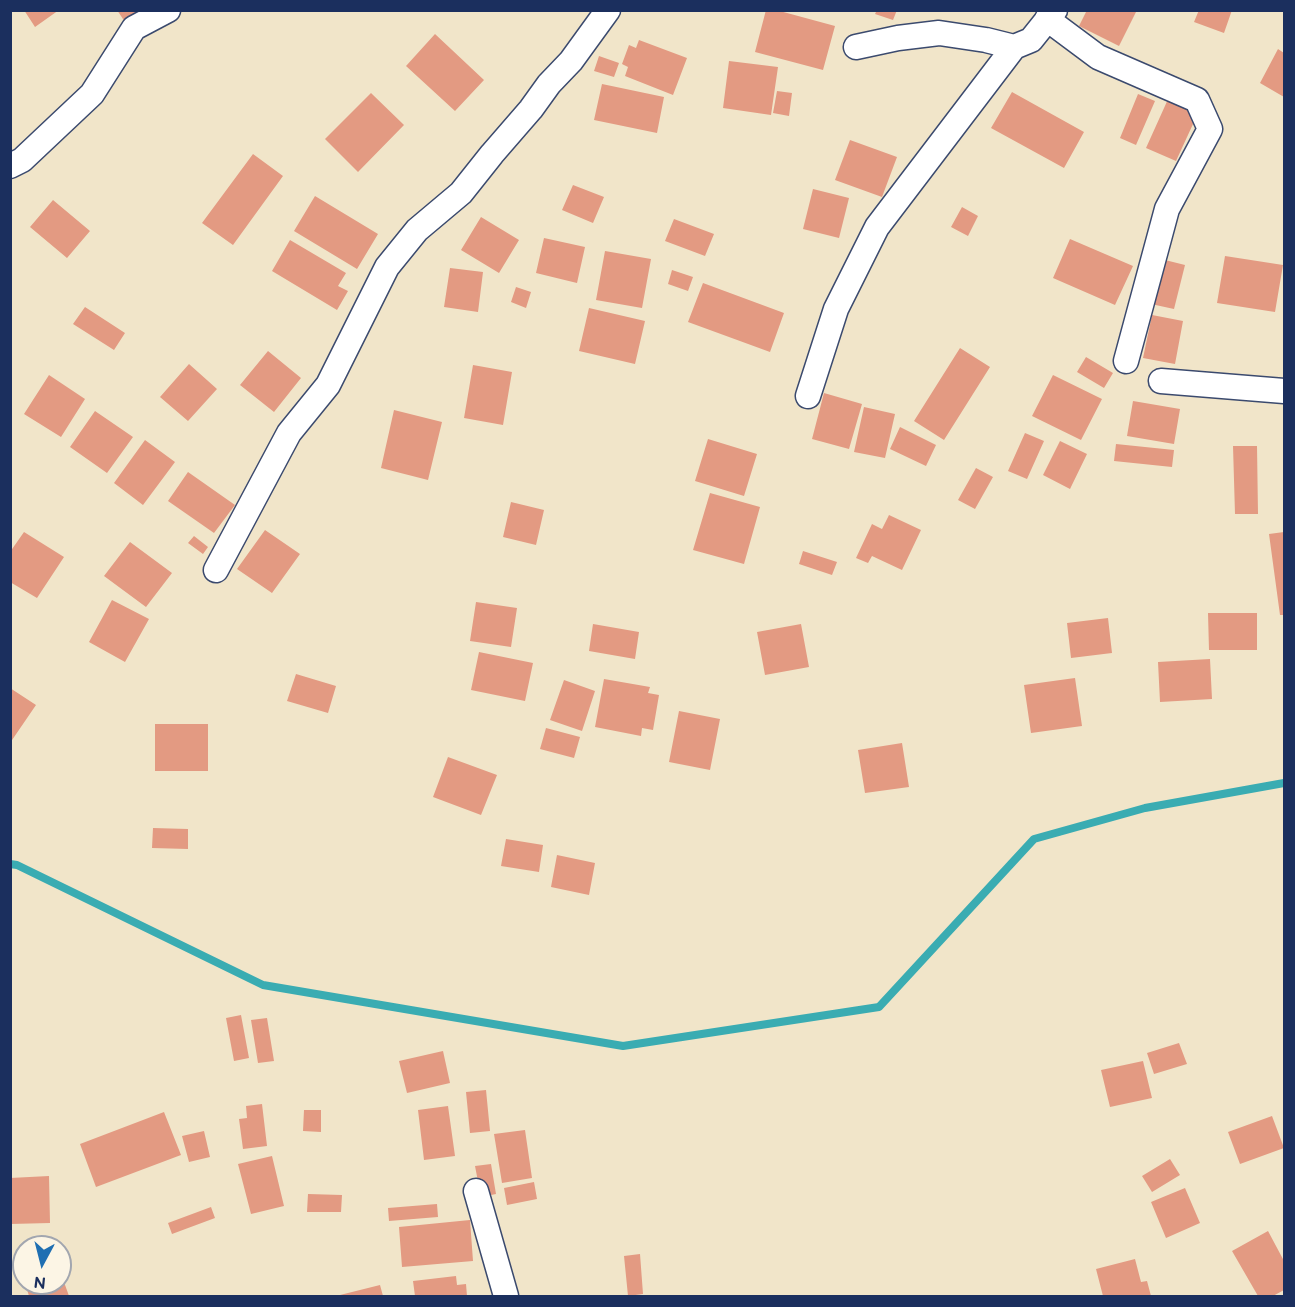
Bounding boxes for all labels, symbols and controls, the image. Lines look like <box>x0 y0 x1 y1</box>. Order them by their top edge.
north arrow <box>12 1235 72 1295</box>
text: N <box>33 1271 47 1292</box>

